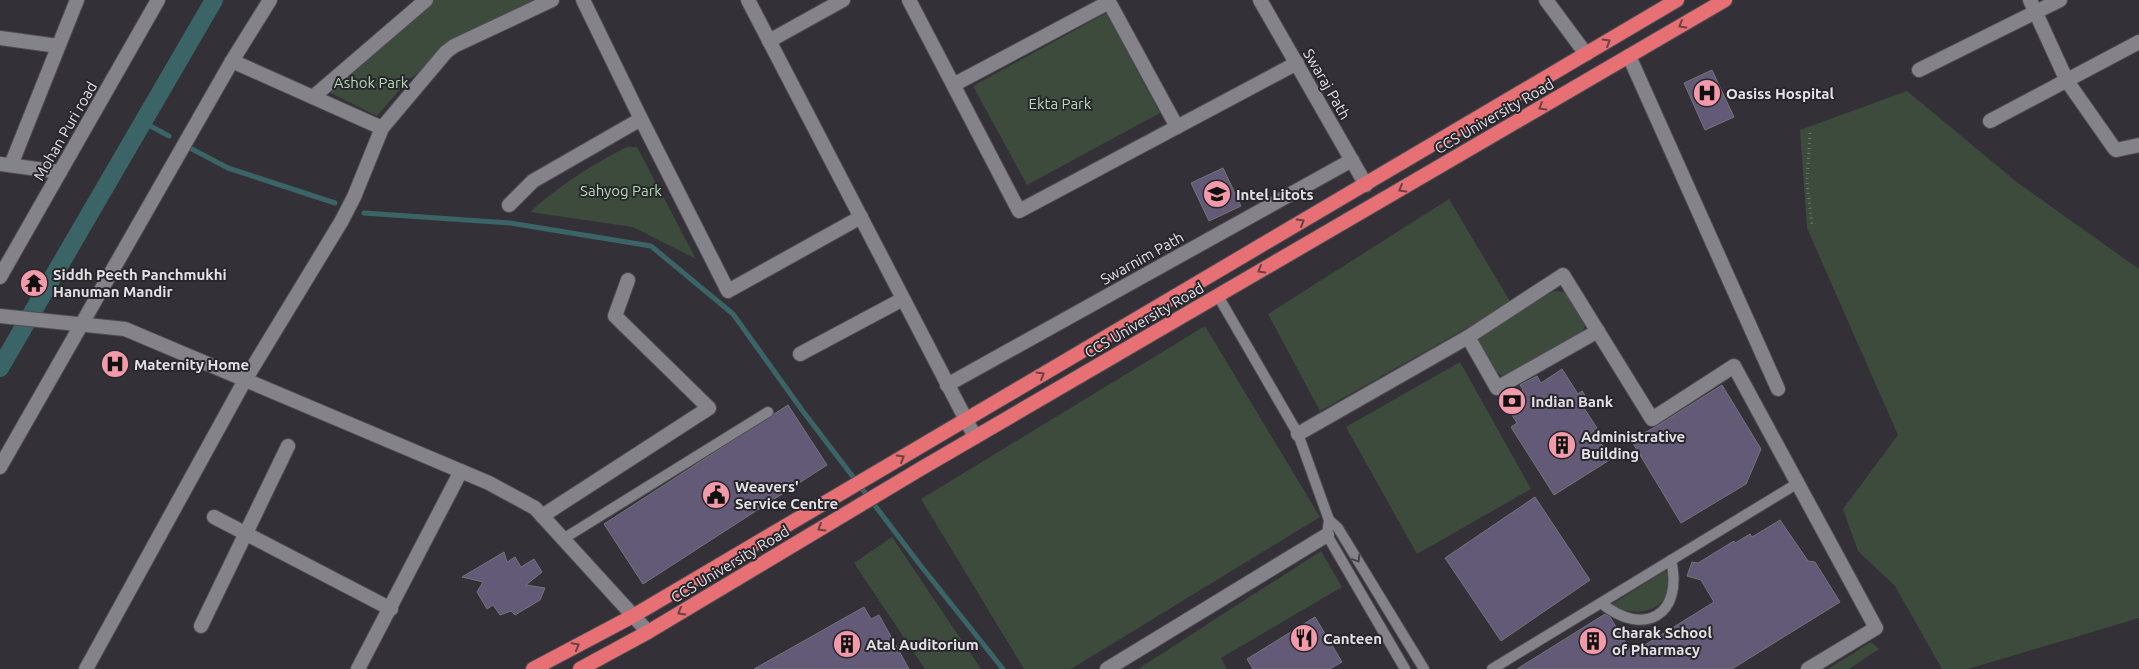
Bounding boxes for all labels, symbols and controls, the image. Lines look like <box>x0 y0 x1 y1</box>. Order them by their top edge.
one-way arrow <box>1679 18 1688 28</box>
one-way arrow <box>1602 38 1611 48</box>
street label: Swaraj Path <box>1300 46 1354 122</box>
park label: Ashok Park <box>334 74 409 91</box>
street label: CCS University Road <box>1431 75 1557 157</box>
hospital icon: Oasiss Hospital <box>1692 78 1722 108</box>
street label: Mohan Puri road <box>30 79 100 183</box>
place label: Oasiss Hospital <box>1726 85 1834 102</box>
park label: Ekta Park <box>1029 95 1092 112</box>
one-way arrow <box>1539 100 1548 110</box>
school or university icon: Intel Litots <box>1202 179 1232 209</box>
park label: Sahyog Park <box>580 182 662 199</box>
one-way arrow <box>1398 182 1407 192</box>
place label: Intel Litots <box>1236 186 1314 203</box>
one-way arrow <box>1296 218 1305 228</box>
street label: Swarnim Path <box>1097 228 1187 288</box>
one-way arrow <box>1258 264 1267 274</box>
place label: Siddh Peeth Panchmukhi Hanuman Mandir <box>53 266 227 300</box>
temple icon: Siddh Peeth Panchmukhi Hanuman Mandir <box>19 268 49 298</box>
street label: CCS University Road <box>1081 279 1207 361</box>
hospital icon: Maternity Home <box>100 349 130 379</box>
place label: Maternity Home <box>134 356 249 373</box>
one-way arrow <box>1035 372 1044 382</box>
bank icon: Indian Bank <box>1497 386 1527 416</box>
place label: Indian Bank <box>1531 393 1614 410</box>
place label: Administrative Building <box>1581 428 1685 462</box>
building icon: Administrative Building <box>1547 430 1577 460</box>
one-way arrow <box>895 455 904 465</box>
place label: Weavers' Service Centre <box>735 478 838 512</box>
public building icon: Weavers' Service Centre <box>701 480 731 510</box>
street label: CCS University Road <box>668 522 792 606</box>
one-way arrow <box>817 522 826 532</box>
one-way arrow <box>1351 554 1361 563</box>
one-way arrow <box>678 606 687 616</box>
restaurant icon: Canteen <box>1289 623 1319 653</box>
place label: Charak School of Pharmacy <box>1612 624 1712 658</box>
building icon: Charak School of Pharmacy <box>1578 626 1608 656</box>
building icon: Atal Auditorium <box>832 629 862 659</box>
place label: Canteen <box>1323 630 1382 647</box>
place label: Atal Auditorium <box>866 636 979 653</box>
one-way arrow <box>571 642 580 652</box>

